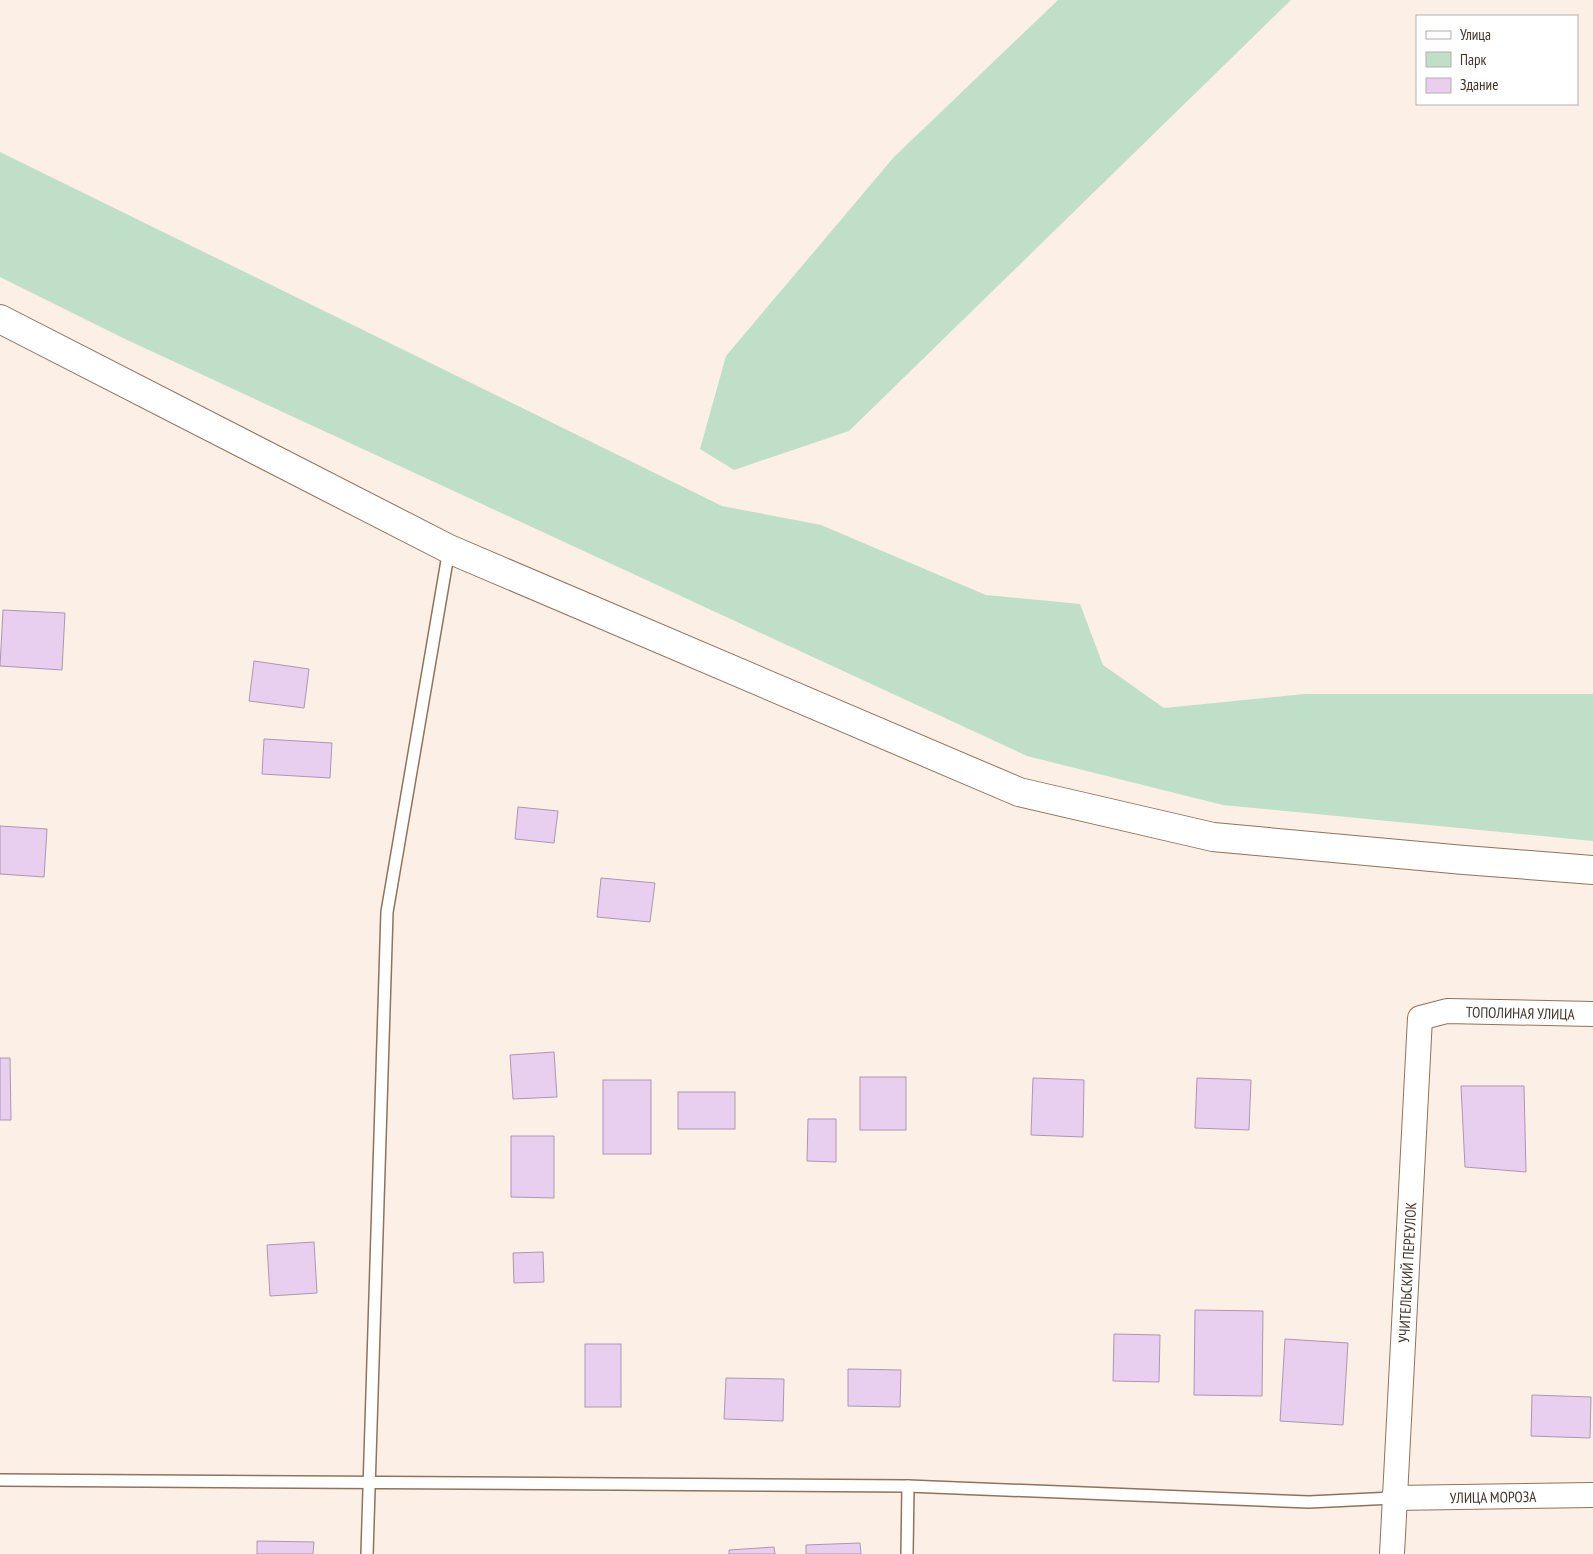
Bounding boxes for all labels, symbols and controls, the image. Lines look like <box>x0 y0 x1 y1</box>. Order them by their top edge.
legend <box>1416 15 1578 105</box>
text: Улица <box>1460 25 1491 44</box>
text: Парк <box>1460 50 1486 69</box>
text: Здание <box>1460 75 1498 94</box>
street label: ТОПОЛИНАЯ УЛИЦА <box>1466 1002 1576 1023</box>
street label: УЧИТЕЛЬСКИЙ ПЕРЕУЛОК <box>1394 1201 1420 1343</box>
street label: УЛИЦА МОРОЗА <box>1450 1486 1537 1507</box>

